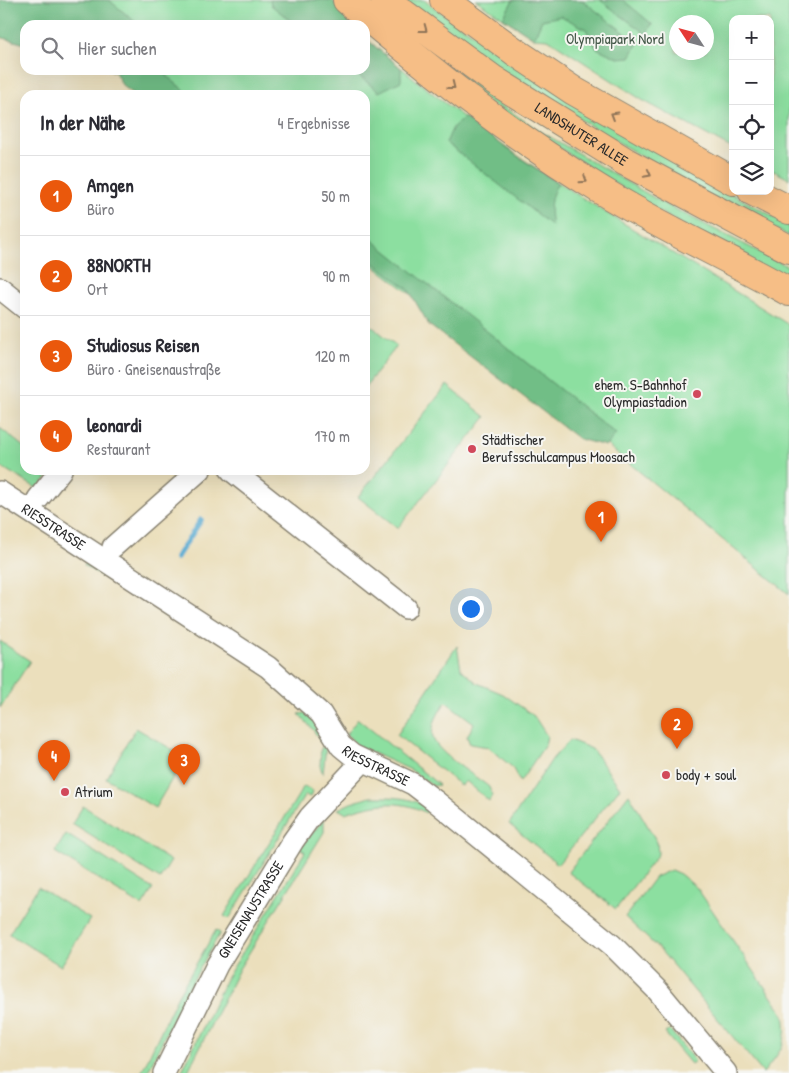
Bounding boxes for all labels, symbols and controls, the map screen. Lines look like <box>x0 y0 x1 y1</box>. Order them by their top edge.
north arrow <box>669 15 714 60</box>
map controls <box>729 15 774 195</box>
button: + <box>729 15 774 60</box>
search box <box>20 20 370 75</box>
one-way arrow <box>418 24 427 32</box>
park label: Olympiapark Nord <box>566 28 664 49</box>
icon: search <box>38 34 66 62</box>
text: Hier suchen <box>78 35 157 61</box>
button: − <box>729 60 774 105</box>
one-way arrow <box>446 81 455 89</box>
street label: LANDSHUTER ALLEE <box>531 97 632 171</box>
button: locate <box>729 105 774 150</box>
text: In der Nähe <box>40 108 125 137</box>
one-way arrow <box>610 111 619 121</box>
text: 4 Ergebnisse <box>278 112 350 134</box>
button: layers <box>729 150 774 195</box>
one-way arrow <box>643 168 652 178</box>
text: Amgen <box>87 172 134 198</box>
one-way arrow <box>579 174 588 183</box>
text: 1 <box>53 185 59 207</box>
text: 50 m <box>322 185 350 207</box>
text: Büro <box>87 198 114 220</box>
text: 88NORTH <box>87 252 151 278</box>
text: 2 <box>52 265 60 287</box>
text: 90 m <box>322 265 350 287</box>
text: Ort <box>87 278 108 300</box>
text: Studiosus Reisen <box>87 332 200 358</box>
text: 3 <box>52 345 60 367</box>
text: 120 m <box>315 345 350 367</box>
text: Büro · Gneisenaustraße <box>87 358 221 380</box>
place label: ehem. S-Bahnhof Olympiastadion <box>595 374 688 412</box>
marker: ehem. S-Bahnhof Olympiastadion <box>691 388 703 400</box>
text: leonardi <box>87 412 142 438</box>
text: 4 <box>53 425 59 447</box>
text: 170 m <box>315 425 350 447</box>
place label: Städtischer Berufsschulcampus Moosach <box>482 429 635 467</box>
text: Restaurant <box>87 438 150 460</box>
marker: Städtischer Berufsschulcampus Moosach <box>466 443 478 455</box>
street label: RIESSTRASSE <box>18 498 90 555</box>
pin: 1 <box>585 501 617 542</box>
your location <box>458 596 484 622</box>
pin: 2 <box>661 708 693 749</box>
pin: 4 <box>38 740 70 781</box>
street label: RIESSTRASSE <box>338 740 413 791</box>
pin: 3 <box>168 744 200 785</box>
place label: body + soul <box>676 764 736 785</box>
marker: body + soul <box>660 769 672 781</box>
place label: Atrium <box>75 781 113 802</box>
marker: Atrium <box>59 786 71 798</box>
street label: GNEISENAUSTRASSE <box>212 856 289 962</box>

